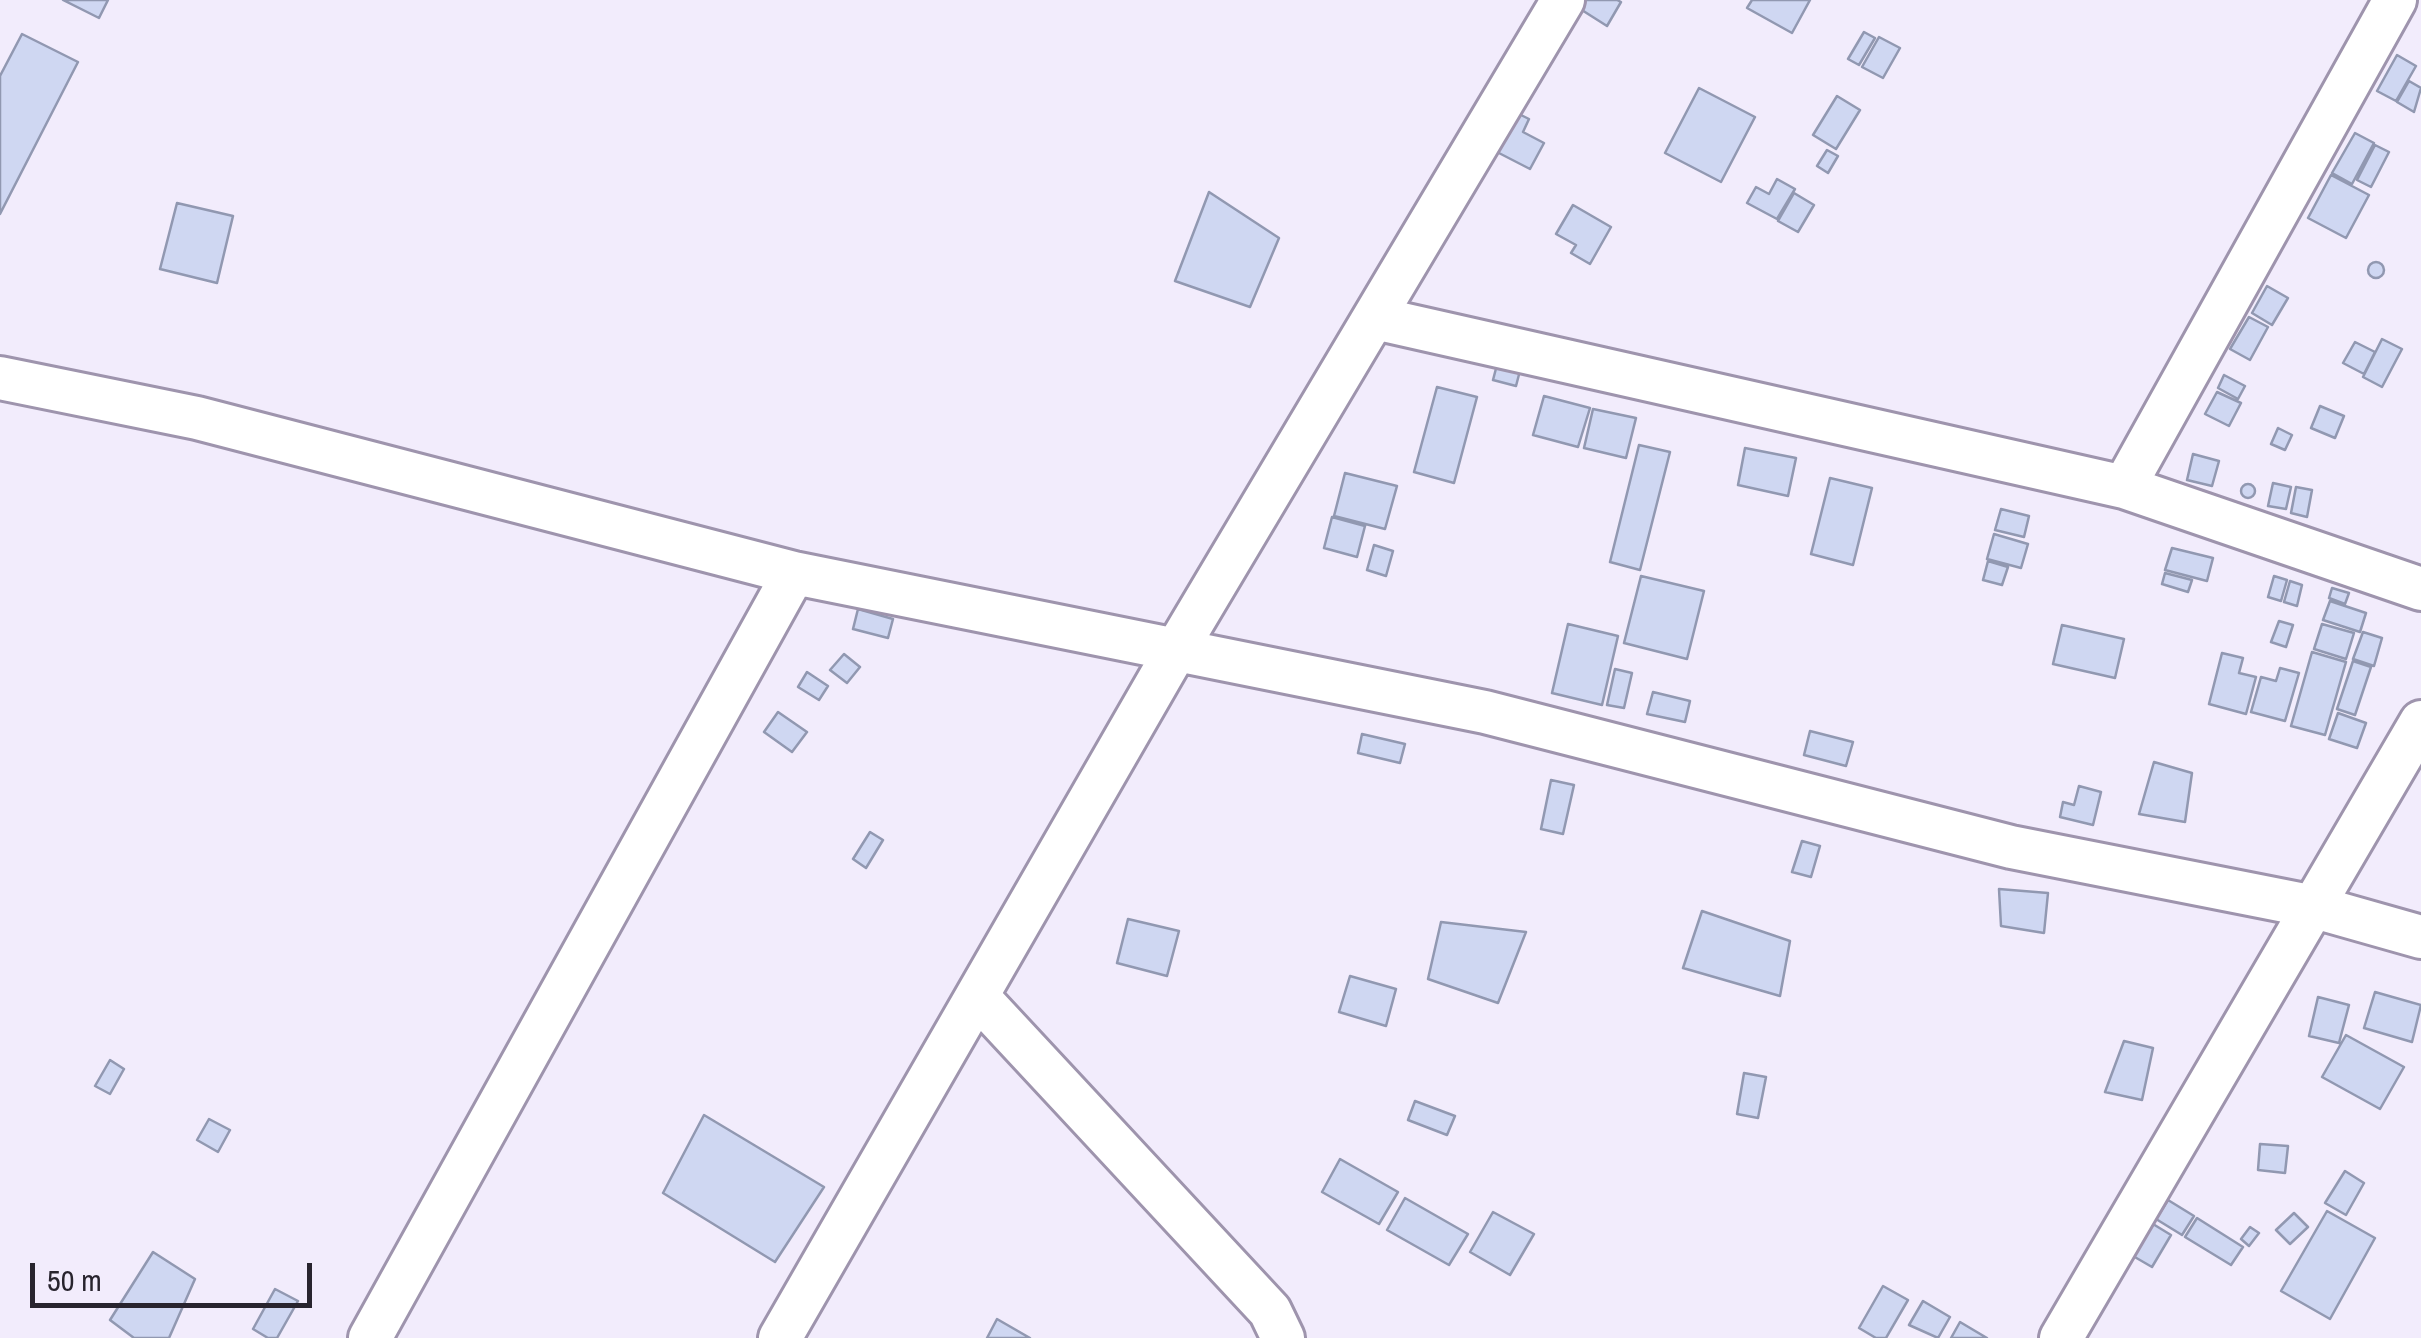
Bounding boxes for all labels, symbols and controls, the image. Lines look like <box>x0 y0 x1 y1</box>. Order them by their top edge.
scale bar <box>35 1243 318 1305</box>
text: 50 m <box>47 1260 102 1300</box>

